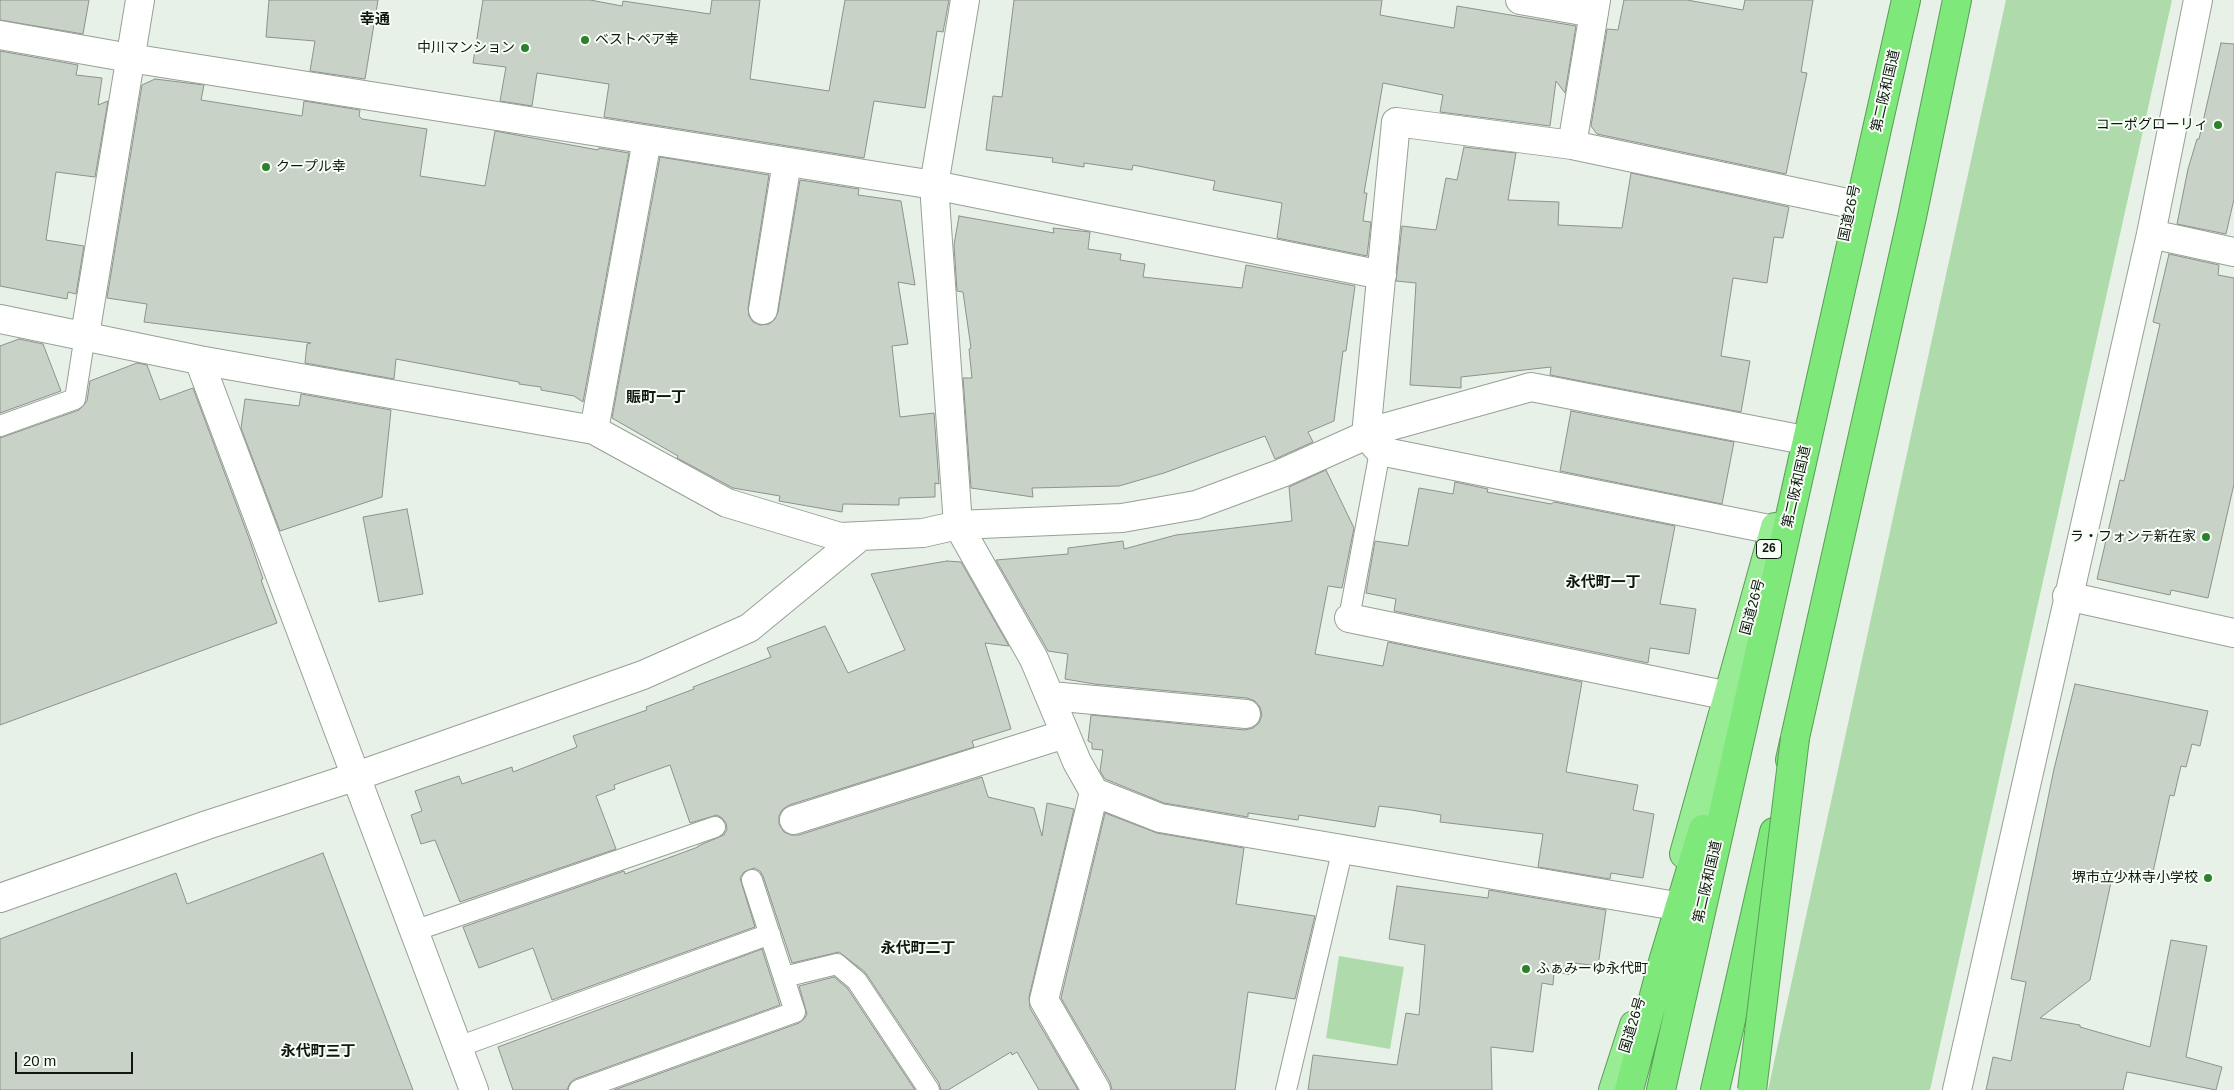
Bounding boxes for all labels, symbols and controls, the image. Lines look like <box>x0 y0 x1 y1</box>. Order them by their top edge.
district label: 幸通 <box>360 11 390 29</box>
place label: ベストペア幸 <box>595 32 679 48</box>
marker: ベストペア幸 <box>579 34 591 46</box>
place label: 中川マンション <box>417 40 515 56</box>
marker: 中川マンション <box>519 42 531 54</box>
street label: 第二阪和国道 <box>1868 48 1904 134</box>
place label: コーポグローリィ <box>2096 117 2208 133</box>
marker: コーポグローリィ <box>2212 119 2224 131</box>
place label: クープル幸 <box>276 159 346 175</box>
marker: クープル幸 <box>260 161 272 173</box>
street label: 国道26号 <box>1836 183 1864 243</box>
district label: 賑町一丁 <box>626 389 686 407</box>
street label: 第二阪和国道 <box>1779 444 1815 530</box>
place label: ラ・フォンテ新在家 <box>2070 529 2196 545</box>
marker: ラ・フォンテ新在家 <box>2200 531 2212 543</box>
road number: 26 <box>1756 540 1782 558</box>
district label: 永代町一丁 <box>1566 574 1640 592</box>
street label: 国道26号 <box>1737 577 1769 637</box>
street label: 第二阪和国道 <box>1690 839 1726 925</box>
place label: 堺市立少林寺小学校 <box>2072 870 2198 886</box>
marker: 堺市立少林寺小学校 <box>2202 872 2214 884</box>
district label: 永代町二丁 <box>881 940 955 958</box>
place label: ふぁみーゆ永代町 <box>1536 961 1648 977</box>
marker: ふぁみーゆ永代町 <box>1520 963 1532 975</box>
street label: 国道26号 <box>1617 995 1649 1055</box>
scale bar <box>18 1042 135 1074</box>
district label: 永代町三丁 <box>281 1043 355 1061</box>
text: 20 m <box>23 1052 56 1069</box>

